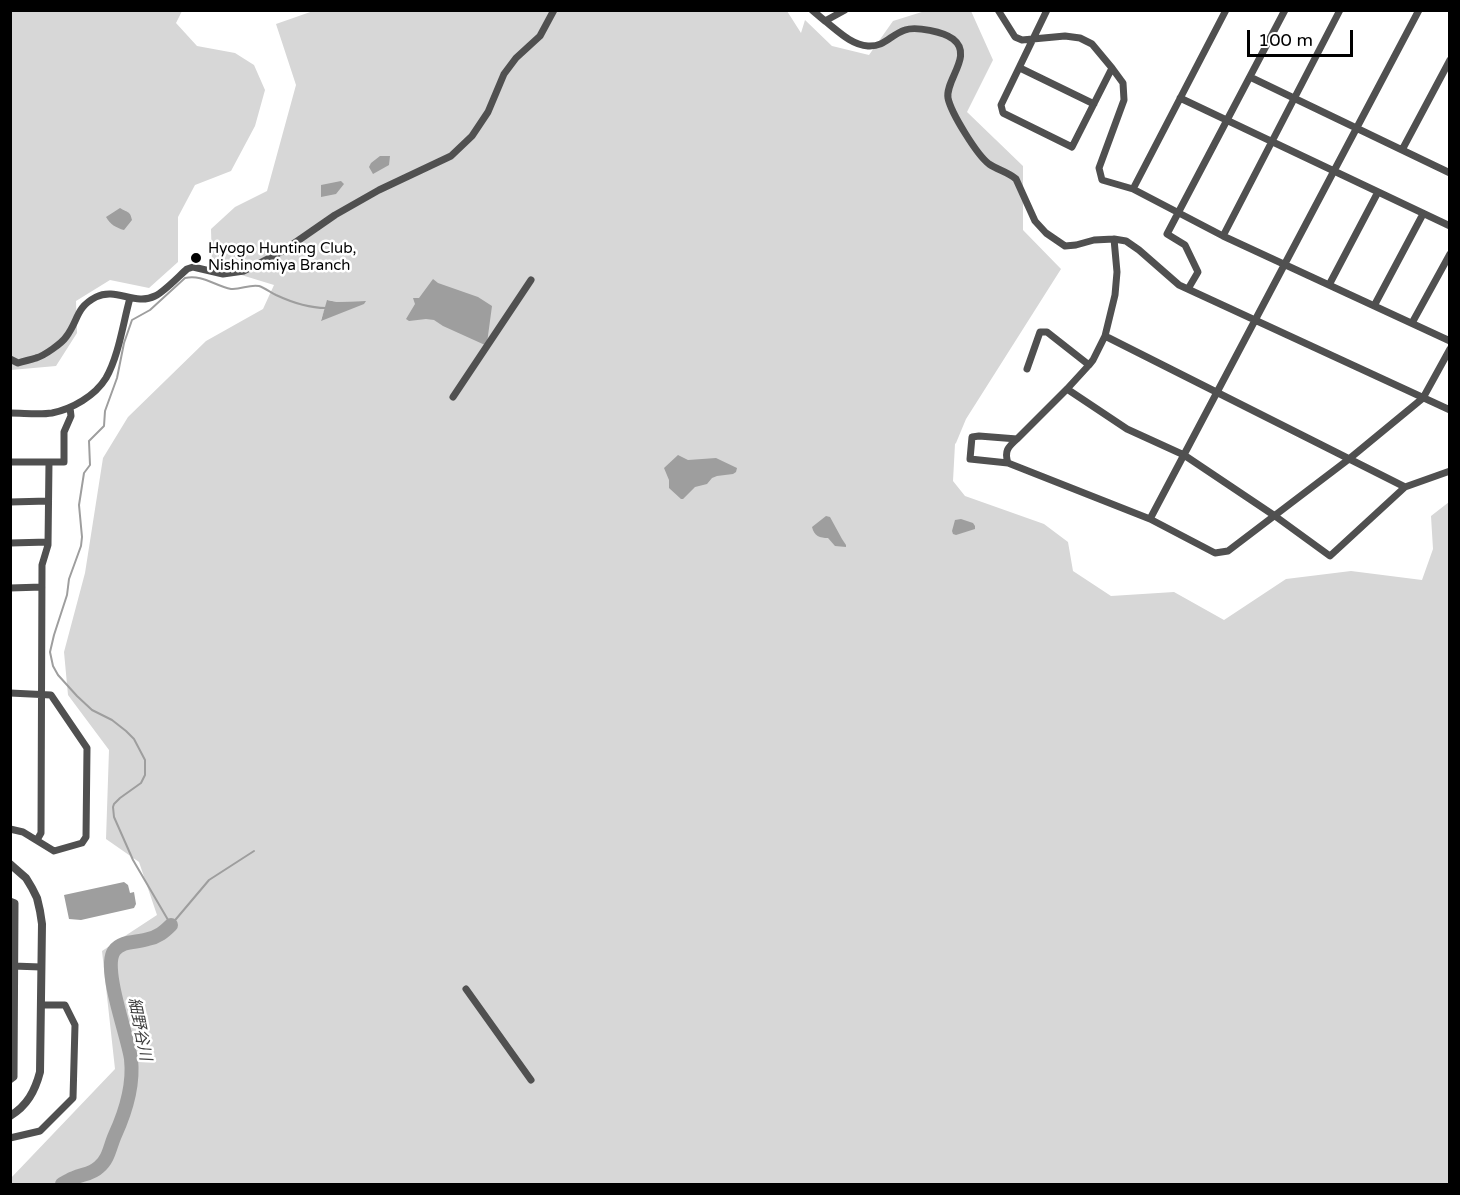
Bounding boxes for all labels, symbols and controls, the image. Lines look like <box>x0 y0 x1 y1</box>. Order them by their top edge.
scale bar <box>1250 18 1356 56</box>
text: 100 m <box>1258 29 1313 51</box>
place label: Hyogo Hunting Club, Nishinomiya Branch <box>208 240 356 275</box>
marker: Hyogo Hunting Club, Nishinomiya Branch <box>189 251 203 265</box>
water label: 細野谷川 <box>123 996 155 1062</box>

